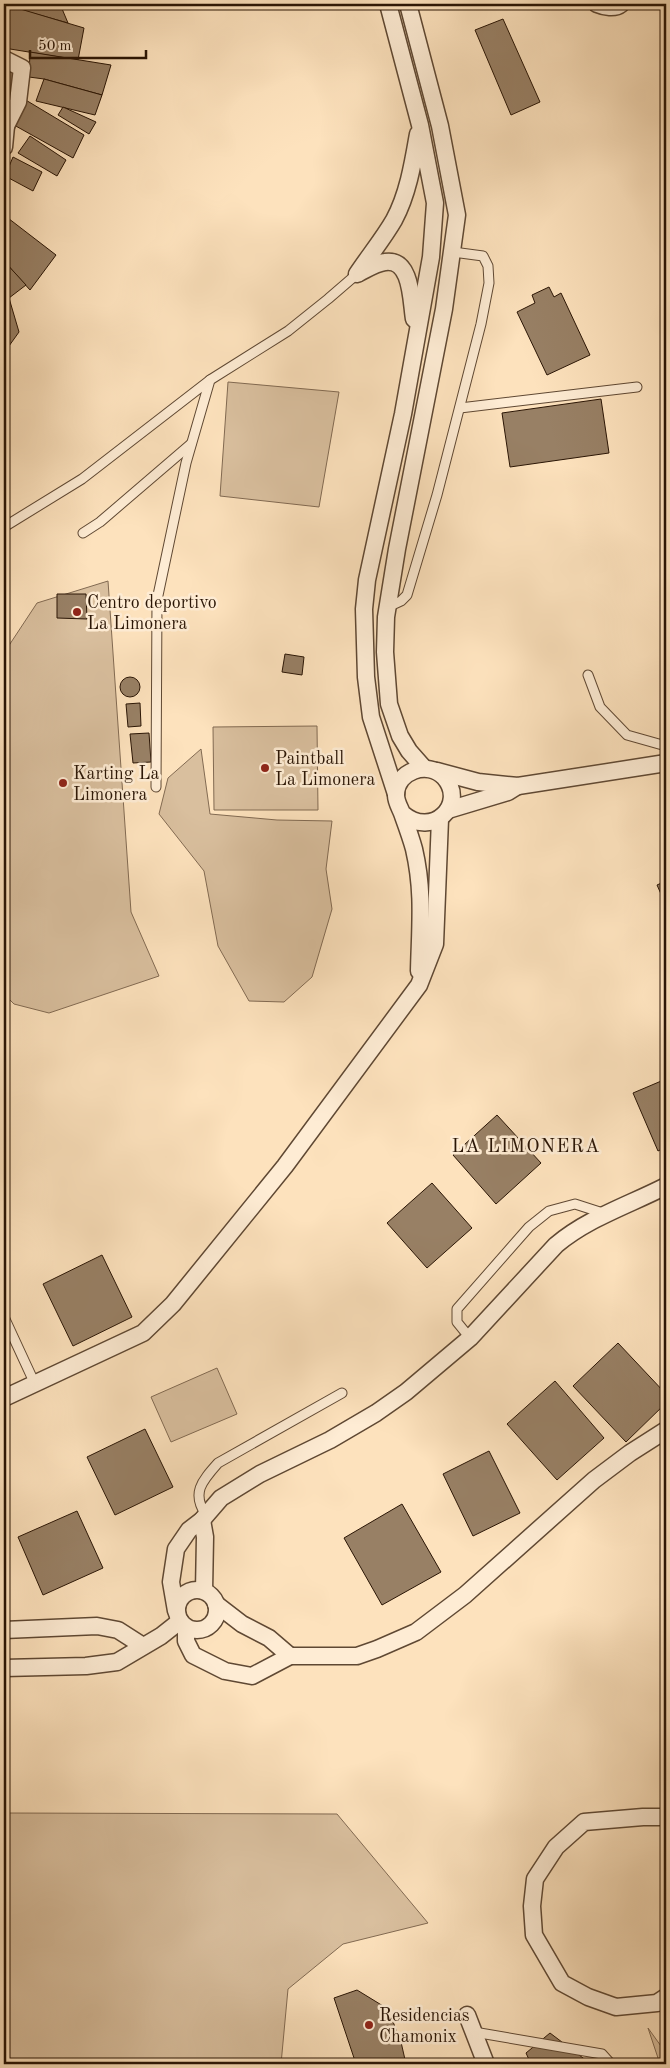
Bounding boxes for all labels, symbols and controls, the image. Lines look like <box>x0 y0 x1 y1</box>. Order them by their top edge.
scale bar <box>30 28 146 60</box>
text: 50 m <box>38 39 72 54</box>
place label: Centro deportivo La Limonera <box>87 594 217 633</box>
marker: Centro deportivo La Limonera <box>71 606 83 618</box>
place label: Paintball La Limonera <box>275 750 376 789</box>
marker: Paintball La Limonera <box>259 762 271 774</box>
place label: Karting La Limonera <box>73 765 160 804</box>
marker: Karting La Limonera <box>57 777 69 789</box>
district label: LA LIMONERA <box>452 1138 600 1157</box>
place label: Residencias Chamonix <box>379 2007 470 2046</box>
marker: Residencias Chamonix <box>363 2019 375 2031</box>

